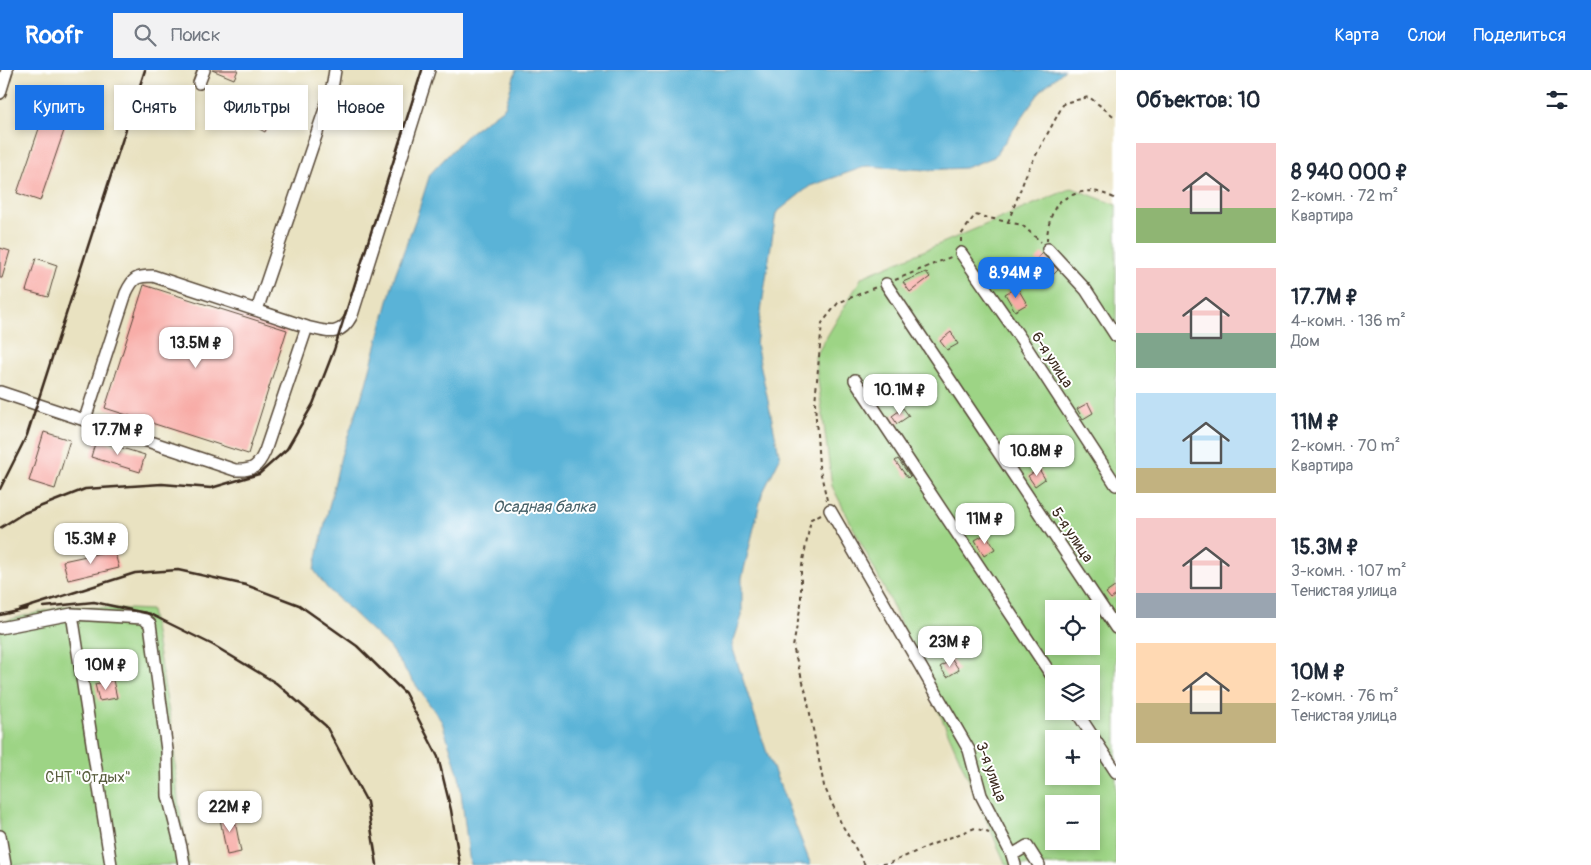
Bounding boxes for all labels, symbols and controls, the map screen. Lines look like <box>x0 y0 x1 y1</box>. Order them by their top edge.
search box <box>113 13 463 58</box>
text: Roofr <box>25 21 83 50</box>
icon: search <box>131 21 159 49</box>
text: Поиск <box>171 23 221 47</box>
text: Карта <box>1335 24 1379 47</box>
text: Слои <box>1407 24 1445 47</box>
text: Поделиться <box>1473 24 1566 47</box>
chip: Купить <box>15 85 104 130</box>
chip: Снять <box>114 85 195 130</box>
chip: Фильтры <box>205 85 308 130</box>
chip: Новое <box>318 85 403 130</box>
icon: filters <box>1543 86 1571 114</box>
text: Объектов: 10 <box>1136 87 1260 114</box>
text: 8 940 000 ₽ <box>1291 159 1408 186</box>
icon: home <box>1176 163 1236 223</box>
text: 2-комн. · 72 m² <box>1291 186 1398 206</box>
text: Квартира <box>1291 206 1353 226</box>
pin: 8.94M ₽ <box>970 256 1062 299</box>
text: 8.94M ₽ <box>989 263 1043 283</box>
text: 17.7M ₽ <box>1291 284 1358 311</box>
icon: home <box>1176 288 1236 348</box>
text: 4-комн. · 136 m² <box>1291 311 1406 331</box>
pin: 13.5M ₽ <box>150 326 242 369</box>
street label: 6-я улица <box>1027 328 1077 392</box>
text: Дом <box>1291 331 1320 351</box>
text: 13.5M ₽ <box>170 333 222 353</box>
pin: 10.1M ₽ <box>854 374 946 416</box>
text: 10.1M ₽ <box>874 380 926 400</box>
text: 11M ₽ <box>1291 409 1340 436</box>
icon: home <box>1176 413 1236 473</box>
pin: 17.7M ₽ <box>72 414 164 456</box>
text: 17.7M ₽ <box>92 420 144 440</box>
pin: 10.8M ₽ <box>991 434 1083 477</box>
text: 2-комн. · 70 m² <box>1291 436 1400 456</box>
text: 10.8M ₽ <box>1010 441 1064 461</box>
text: Квартира <box>1291 456 1353 476</box>
water label: Осадная балка <box>493 497 597 517</box>
pin: 11M ₽ <box>950 502 1020 545</box>
street label: 5-я улица <box>1047 504 1097 566</box>
text: 11M ₽ <box>966 509 1004 529</box>
pin: 15.3M ₽ <box>45 522 137 565</box>
text: 15.3M ₽ <box>65 529 117 549</box>
text: 15.3M ₽ <box>1291 534 1359 561</box>
icon: home <box>1176 538 1236 598</box>
text: 3-комн. · 107 m² <box>1291 561 1407 581</box>
text: Тенистая улица <box>1291 581 1397 601</box>
map controls <box>1045 600 1100 850</box>
button: locate <box>1045 600 1100 655</box>
pin: 23M ₽ <box>915 626 985 668</box>
text: 23M ₽ <box>929 632 971 652</box>
pin: 10M ₽ <box>71 648 141 691</box>
text: 10M ₽ <box>85 655 127 675</box>
text: 10M ₽ <box>1291 659 1346 686</box>
icon: home <box>1176 663 1236 723</box>
button: layers <box>1045 665 1100 720</box>
text: 2-комн. · 76 m² <box>1291 686 1399 706</box>
text: Тенистая улица <box>1291 706 1397 726</box>
button: + <box>1045 730 1100 785</box>
street label: 3-я улица <box>971 739 1011 805</box>
park label: СНТ "Отдых" <box>45 768 131 787</box>
pin: 22M ₽ <box>195 790 265 833</box>
button: − <box>1045 795 1100 850</box>
text: 22M ₽ <box>209 797 251 817</box>

